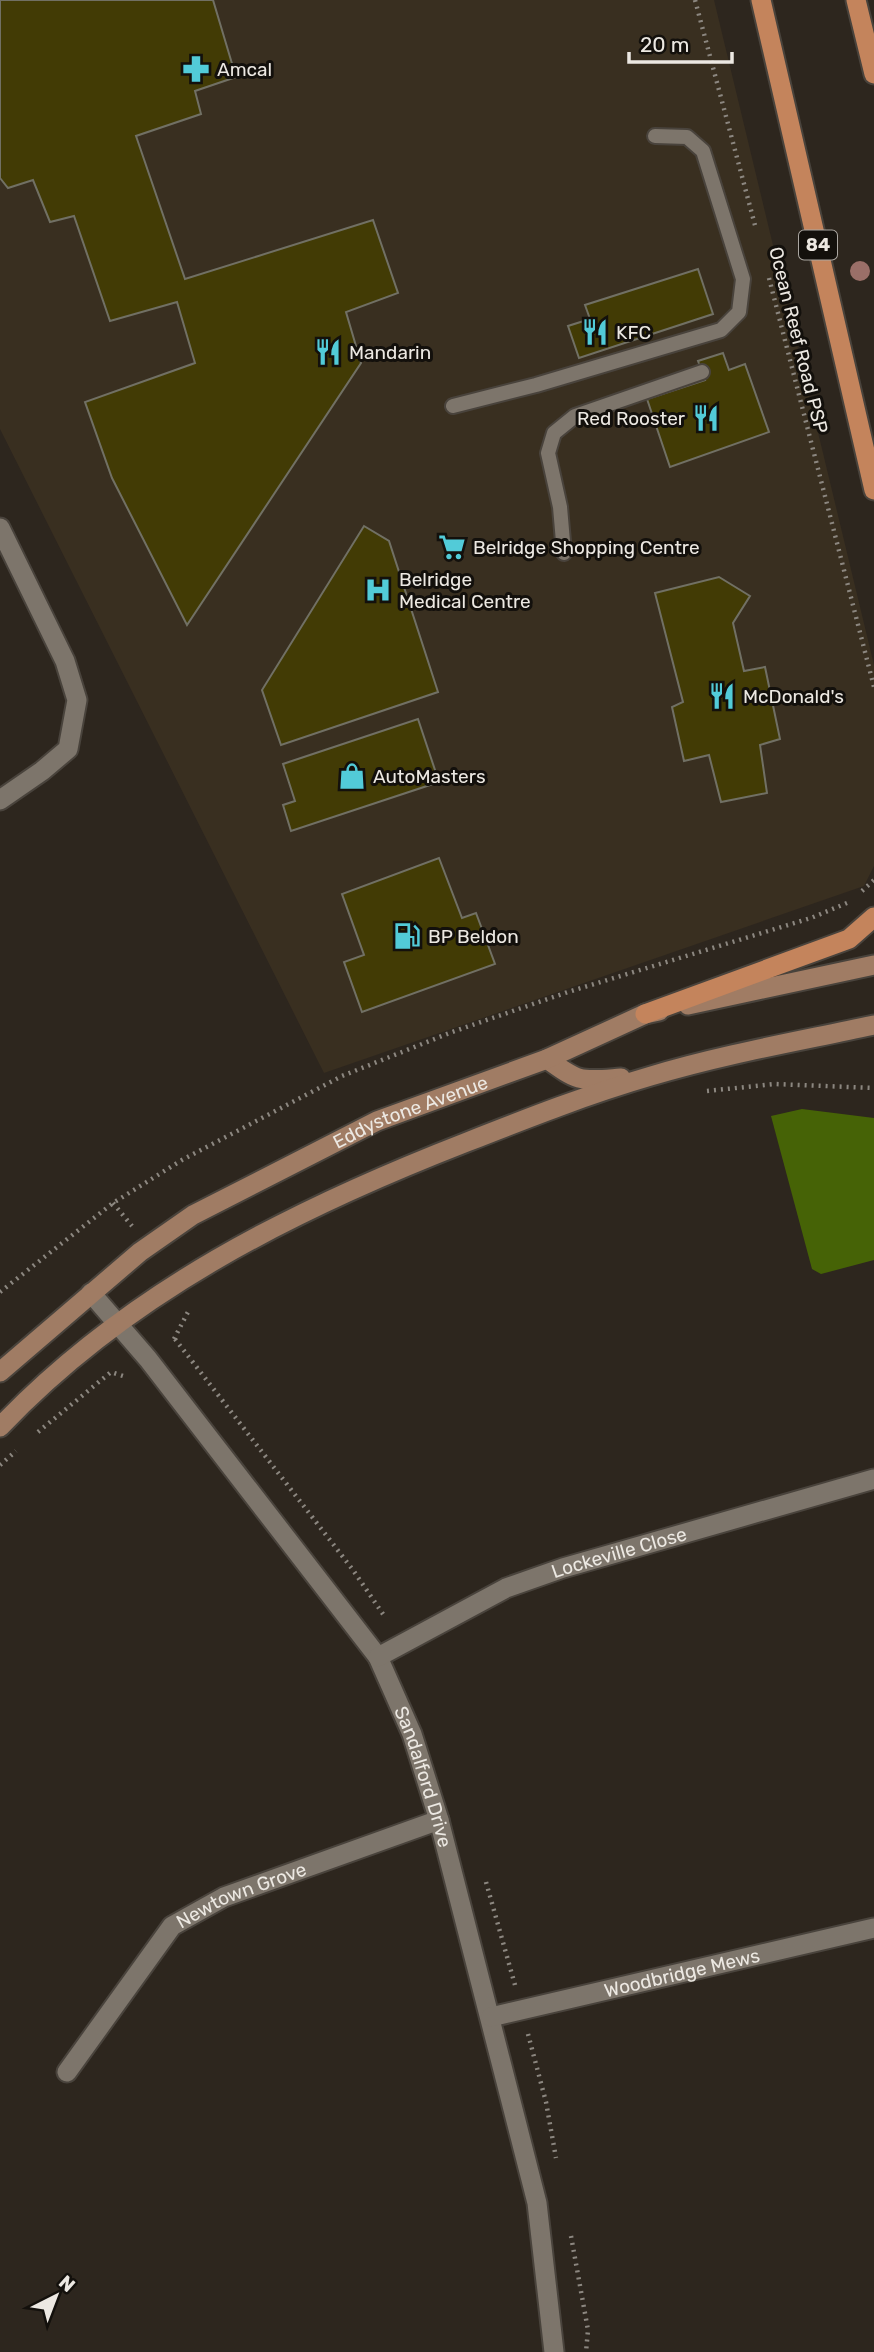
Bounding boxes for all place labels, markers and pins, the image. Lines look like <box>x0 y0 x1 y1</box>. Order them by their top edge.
pharmacy icon: Amcal <box>181 54 211 84</box>
place label: Amcal <box>217 58 272 81</box>
restaurant icon: KFC <box>580 317 610 347</box>
place label: KFC <box>616 321 651 344</box>
restaurant icon: Mandarin <box>313 337 343 367</box>
place label: Mandarin <box>349 341 431 364</box>
restaurant icon: Red Rooster <box>691 403 721 433</box>
place label: Red Rooster <box>577 407 686 430</box>
supermarket icon: Belridge Shopping Centre <box>437 532 467 562</box>
place label: Belridge Shopping Centre <box>473 536 700 559</box>
place label: Belridge Medical Centre <box>399 568 531 613</box>
hospital icon: Belridge Medical Centre <box>363 575 393 605</box>
restaurant icon: McDonald's <box>707 681 737 711</box>
place label: McDonald's <box>743 685 844 708</box>
shop icon: AutoMasters <box>337 761 367 791</box>
place label: AutoMasters <box>373 765 486 788</box>
fuel station icon: BP Beldon <box>392 921 422 951</box>
place label: BP Beldon <box>428 925 519 948</box>

